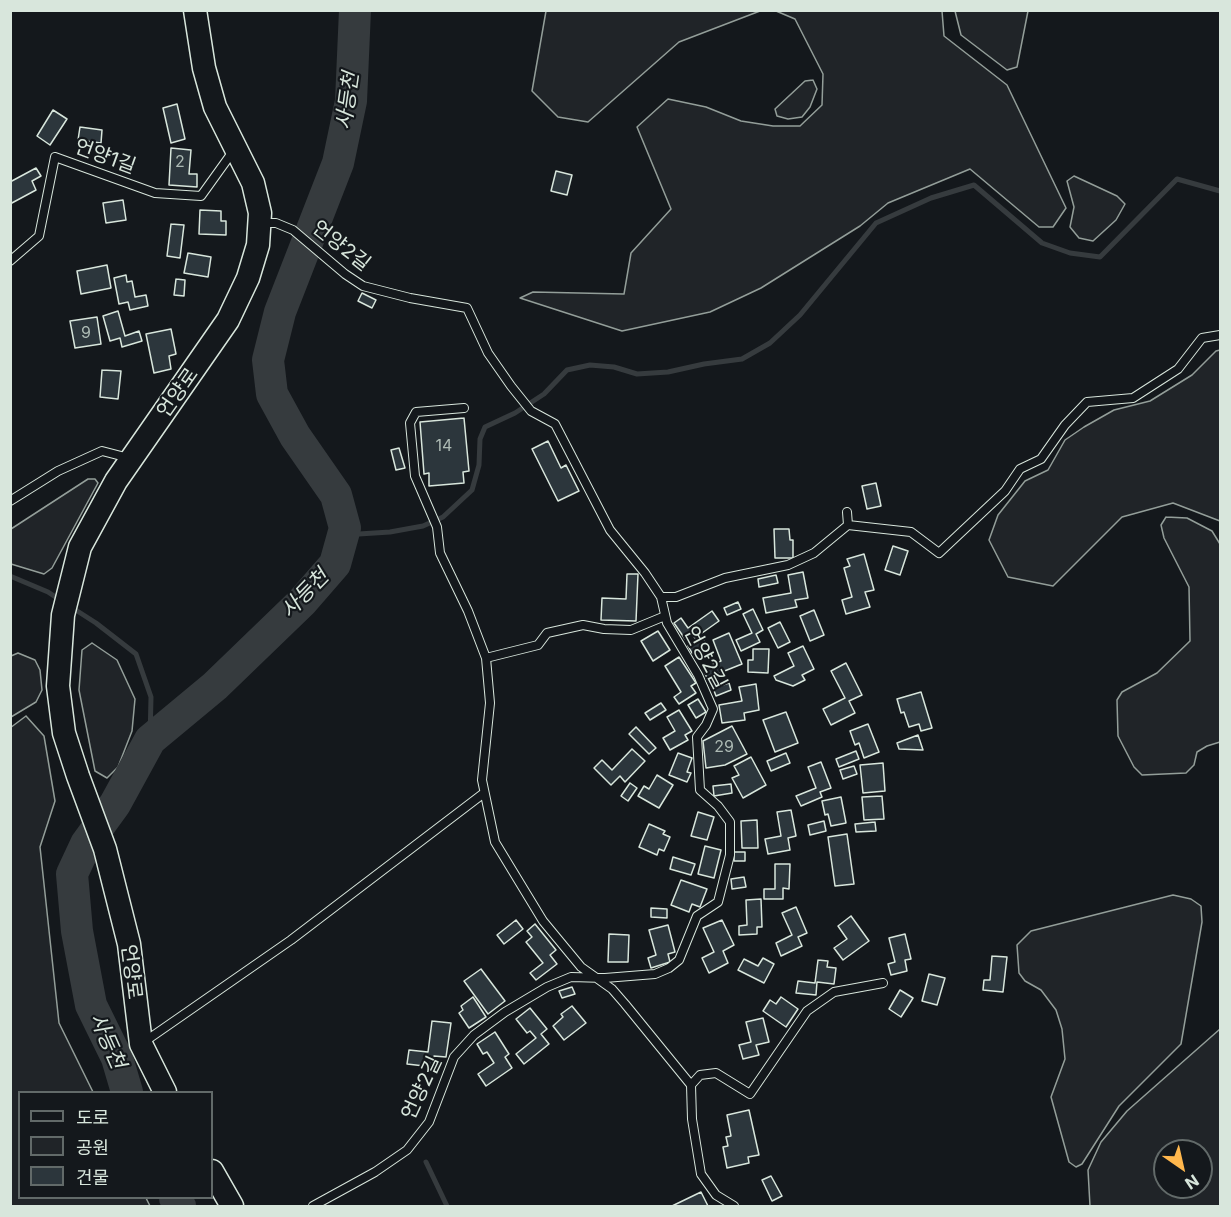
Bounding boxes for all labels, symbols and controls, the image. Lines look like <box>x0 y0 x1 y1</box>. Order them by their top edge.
water label: 사등천 <box>331 71 365 131</box>
street label: 언양1길 <box>71 135 139 179</box>
house number: 2 <box>175 152 185 172</box>
street label: 언양2길 <box>307 216 375 276</box>
house number: 9 <box>81 323 91 343</box>
street label: 언양로 <box>152 364 204 422</box>
house number: 14 <box>436 436 452 456</box>
water label: 사등천 <box>276 564 334 624</box>
street label: 언양2길 <box>679 623 731 693</box>
house number: 29 <box>714 737 734 757</box>
street label: 언양로 <box>116 943 146 1001</box>
water label: 사등천 <box>84 1009 130 1073</box>
street label: 언양2길 <box>397 1052 447 1124</box>
legend <box>18 1091 213 1199</box>
text: 도로 <box>76 1107 109 1128</box>
text: 공원 <box>76 1137 109 1158</box>
north arrow <box>1153 1139 1213 1199</box>
text: 건물 <box>76 1167 109 1188</box>
text: N <box>1181 1171 1203 1194</box>

